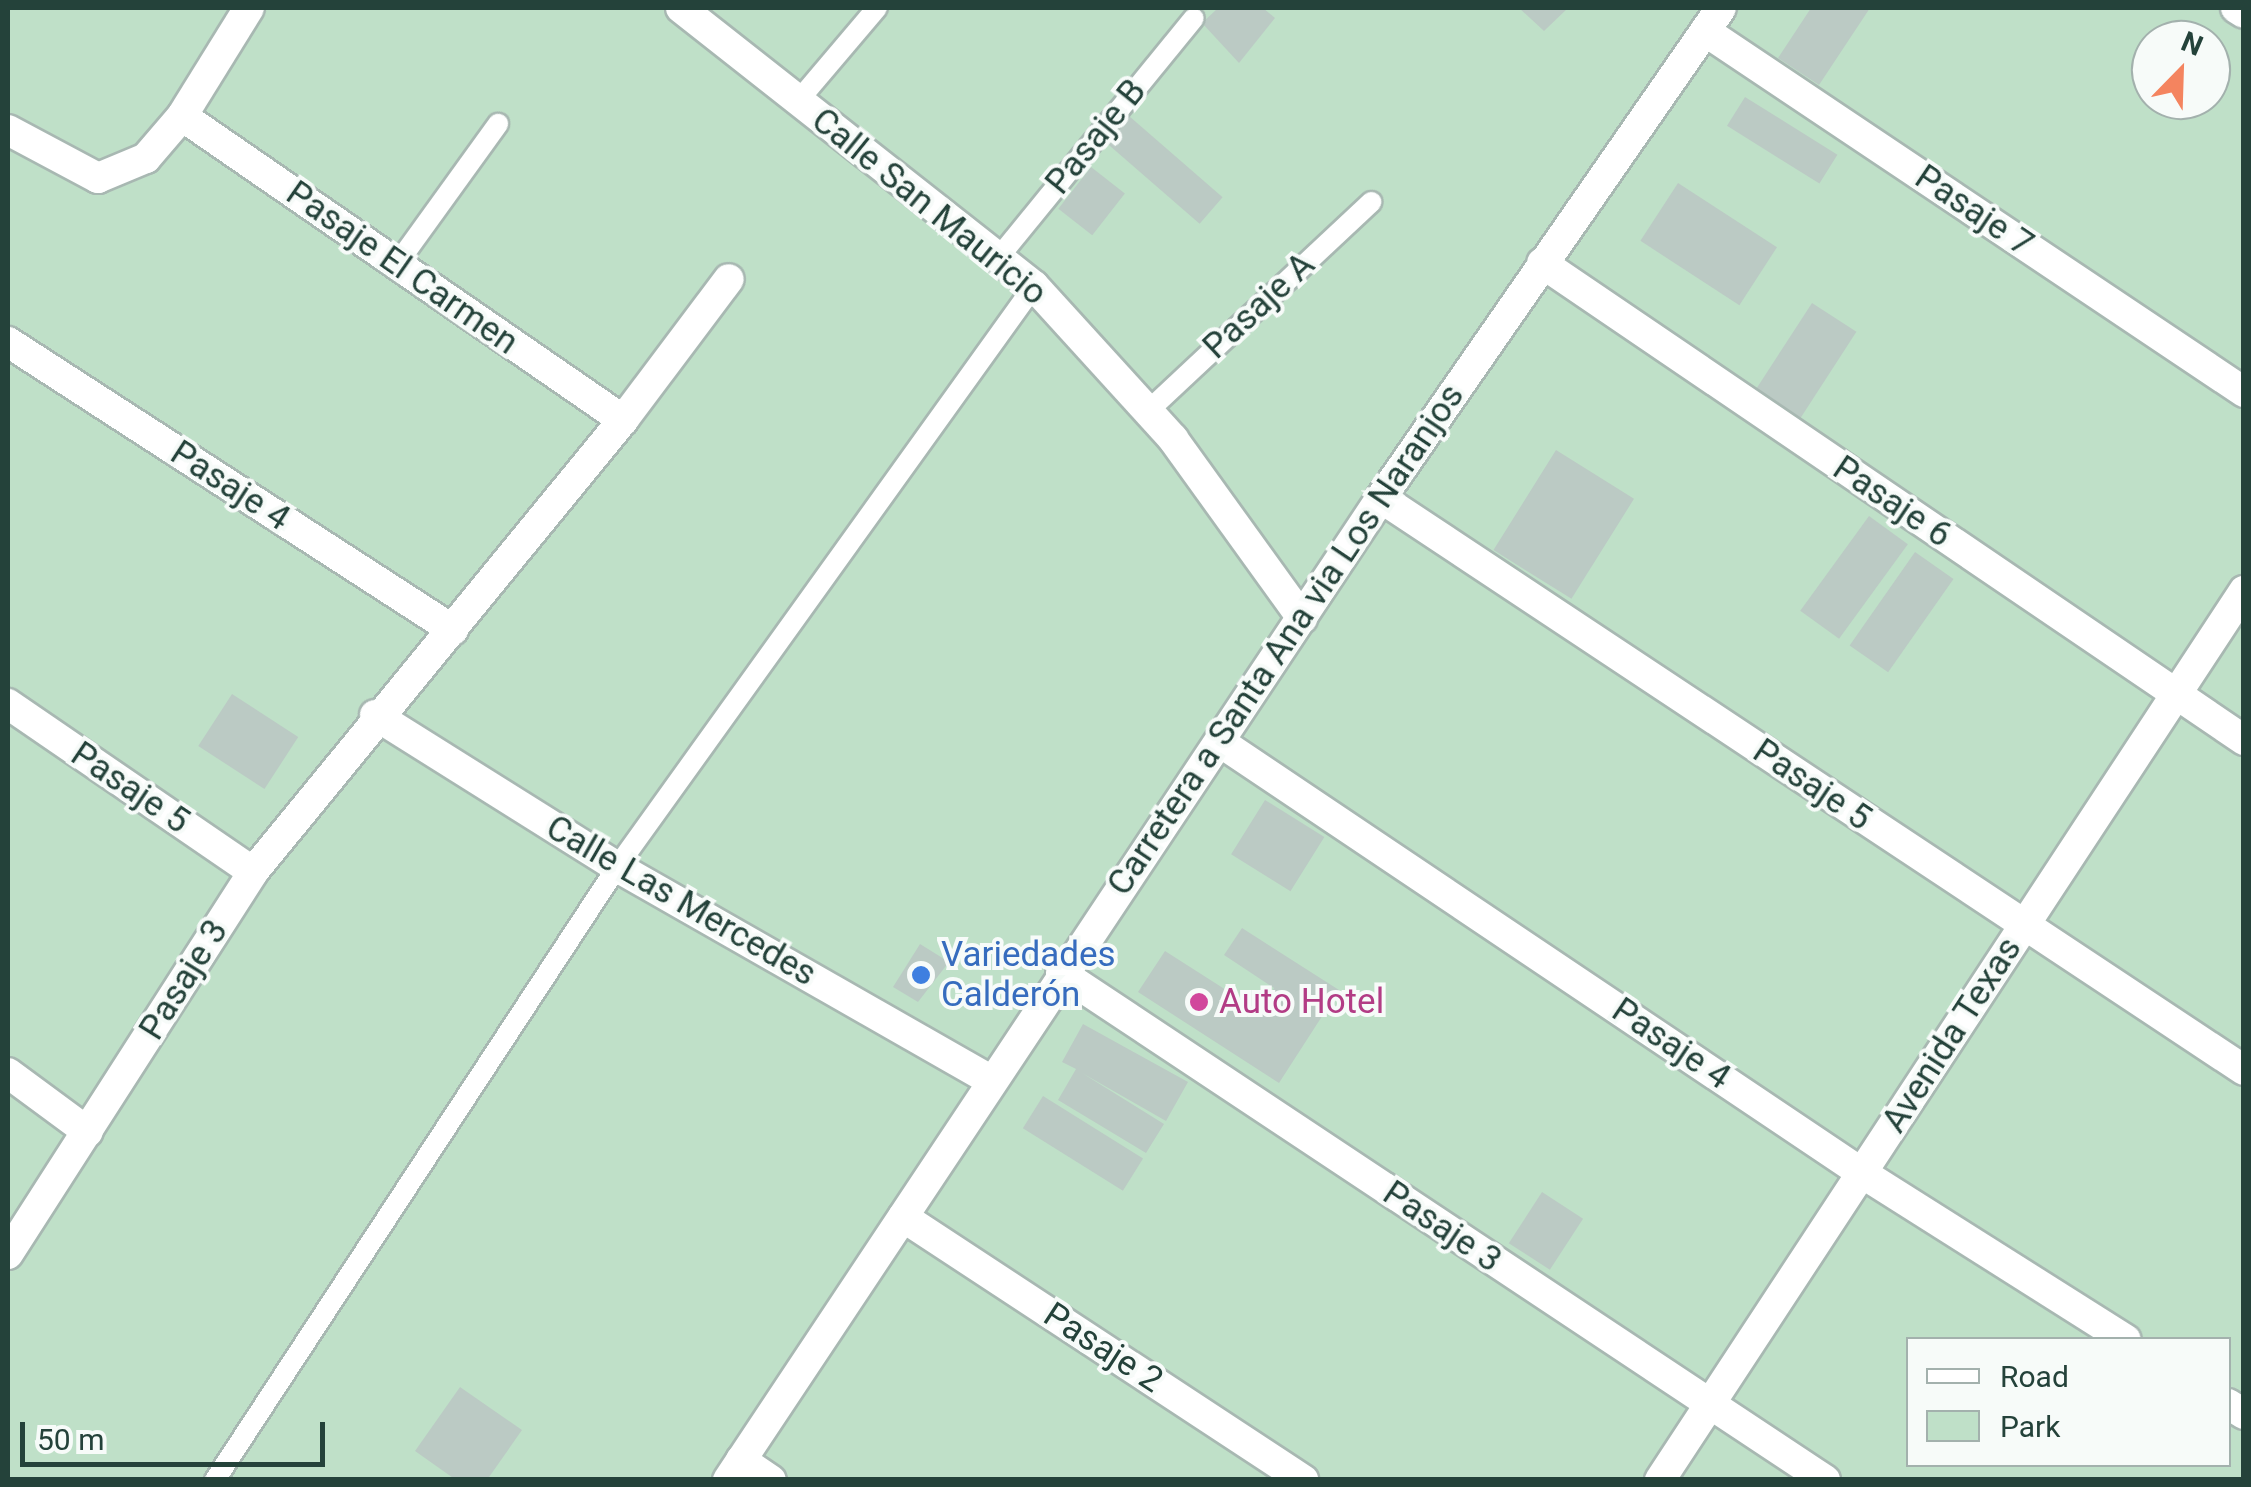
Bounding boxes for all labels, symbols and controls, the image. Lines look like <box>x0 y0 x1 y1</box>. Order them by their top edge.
north arrow <box>2131 20 2231 120</box>
text: N <box>2177 25 2208 63</box>
street label: Pasaje B <box>1037 71 1155 203</box>
street label: Calle San Mauricio <box>803 99 1055 315</box>
street label: Pasaje 7 <box>1907 156 2041 266</box>
street label: Pasaje El Carmen <box>278 173 526 363</box>
street label: Pasaje A <box>1195 244 1323 368</box>
street label: Carretera a Santa Ana via Los Naranjos <box>1099 377 1473 903</box>
street label: Pasaje 4 <box>163 432 297 540</box>
street label: Pasaje 6 <box>1825 447 1959 557</box>
street label: Pasaje 5 <box>1745 730 1879 840</box>
street label: Pasaje 5 <box>63 733 197 843</box>
street label: Calle Las Mercedes <box>539 807 823 995</box>
street label: Pasaje 3 <box>131 912 237 1048</box>
street label: Avenida Texas <box>1873 929 2031 1141</box>
place label: Variedades Calderón <box>941 934 1116 1016</box>
marker: Variedades Calderón <box>910 964 932 986</box>
place label: Auto Hotel <box>1219 981 1384 1023</box>
street label: Pasaje 4 <box>1604 989 1738 1099</box>
marker: Auto Hotel <box>1188 991 1210 1013</box>
street label: Pasaje 3 <box>1375 1172 1509 1282</box>
street label: Pasaje 2 <box>1036 1294 1170 1402</box>
legend <box>1906 1337 2231 1467</box>
text: Road <box>2000 1359 2069 1394</box>
scale bar <box>25 1402 330 1464</box>
text: Park <box>2000 1409 2060 1444</box>
text: 50 m <box>37 1422 104 1457</box>

